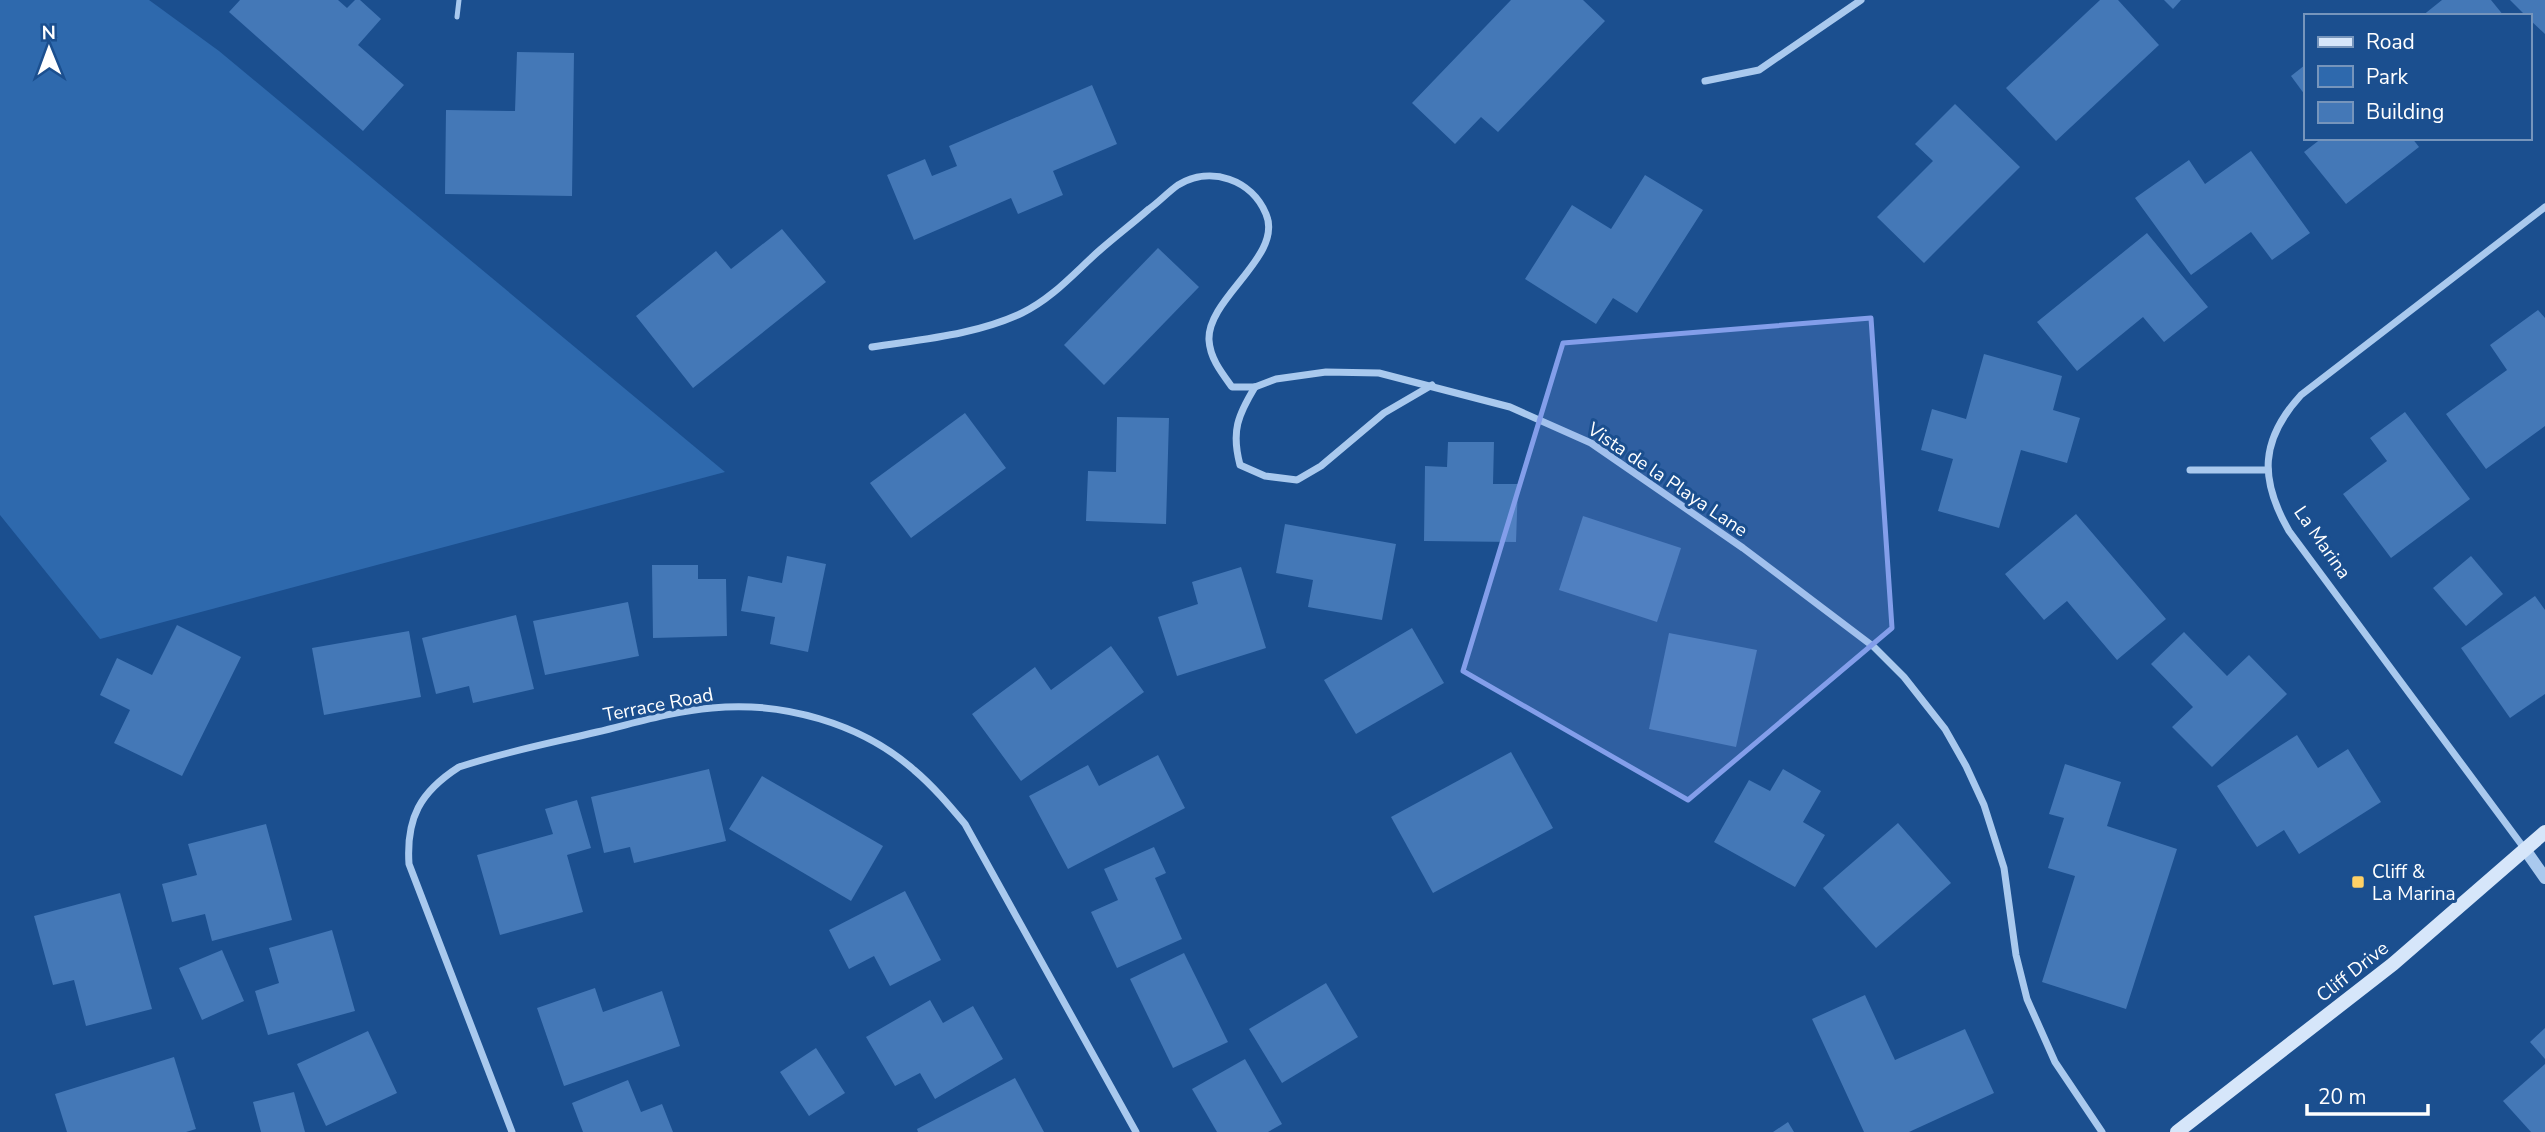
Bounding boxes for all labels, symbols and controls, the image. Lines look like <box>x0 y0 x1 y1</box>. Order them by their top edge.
north arrow <box>14 14 84 84</box>
legend <box>2304 14 2531 140</box>
text: N <box>41 20 56 46</box>
text: Road <box>2366 28 2415 56</box>
text: Park <box>2366 63 2408 91</box>
text: Building <box>2366 98 2444 126</box>
street label: Vista de la Playa Lane <box>1581 416 1753 543</box>
street label: La Marina <box>2288 501 2357 584</box>
street label: Terrace Road <box>601 682 715 728</box>
place label: Cliff & La Marina <box>2372 859 2456 907</box>
marker: Cliff & La Marina <box>2350 874 2366 890</box>
street label: Cliff Drive <box>2311 935 2394 1008</box>
scale bar <box>2307 1072 2428 1116</box>
text: 20 m <box>2318 1083 2367 1111</box>

